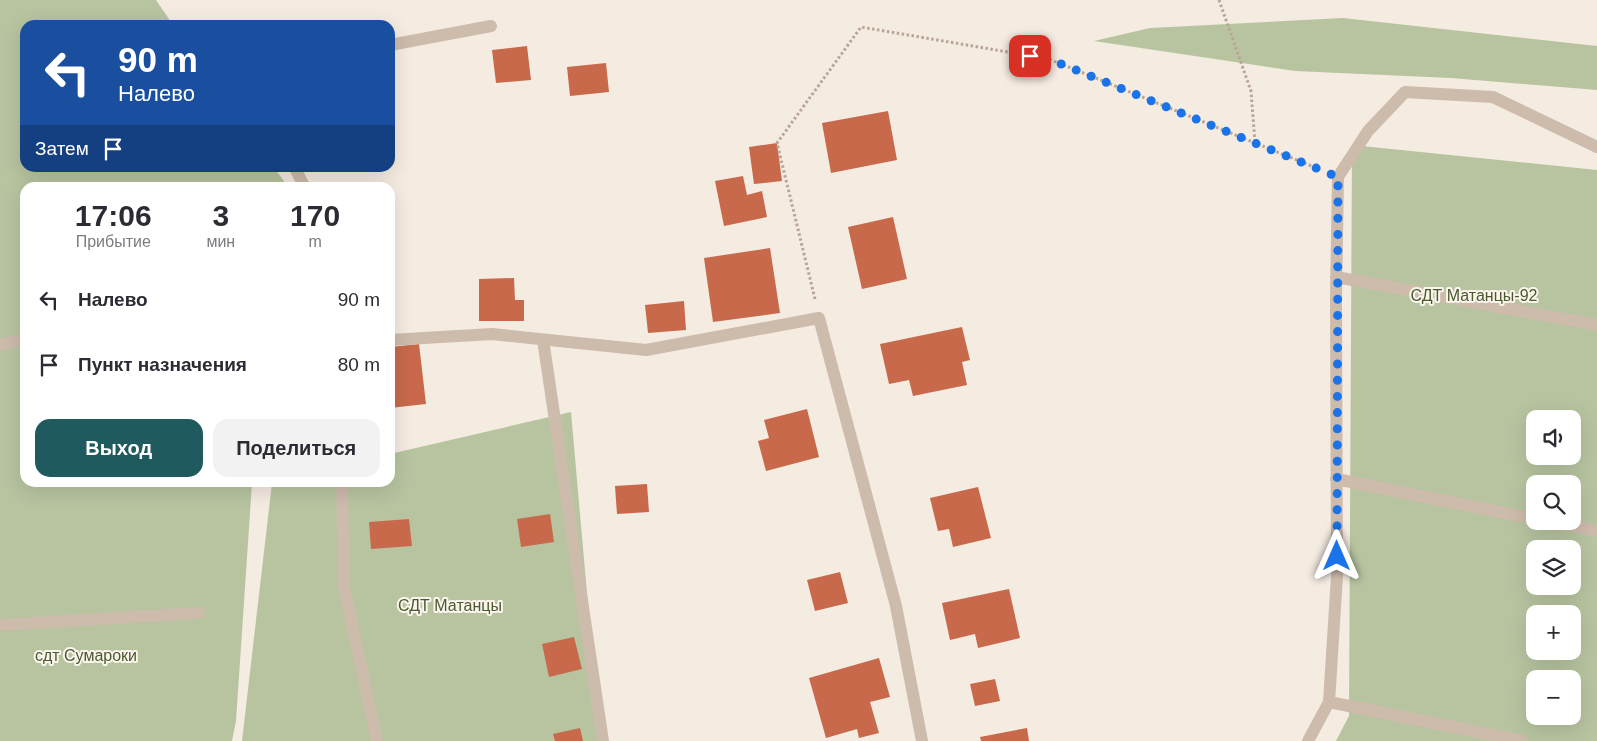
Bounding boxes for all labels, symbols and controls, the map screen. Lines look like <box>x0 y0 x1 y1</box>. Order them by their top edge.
pin <box>1009 35 1051 77</box>
icon: left <box>35 40 100 105</box>
text: 90 m <box>118 40 198 79</box>
icon: arrive <box>1016 42 1044 70</box>
text: Налево <box>118 81 195 106</box>
icon: arrive <box>99 135 127 163</box>
text: Затем <box>35 138 89 159</box>
text: 17:06 <box>75 199 152 232</box>
text: 3 <box>212 199 229 232</box>
text: 170 <box>290 199 340 232</box>
text: Прибытие <box>76 233 151 250</box>
text: мин <box>206 233 235 250</box>
text: m <box>308 233 322 250</box>
icon: left <box>35 286 63 314</box>
park label: СДТ Матанцы-92 <box>1411 287 1538 304</box>
text: Налево <box>78 289 148 310</box>
text: 90 m <box>338 289 380 310</box>
icon: arrive <box>35 351 63 379</box>
text: Пункт назначения <box>78 354 247 375</box>
text: 80 m <box>338 354 380 375</box>
map controls <box>1526 410 1581 725</box>
button: sound <box>1526 410 1581 465</box>
button: Выход <box>35 419 203 477</box>
button: Поделиться <box>213 419 380 477</box>
button: search <box>1526 475 1581 530</box>
position arrow <box>1310 529 1362 581</box>
button: layers <box>1526 540 1581 595</box>
park label: СДТ Матанцы <box>398 597 502 614</box>
button: + <box>1526 605 1581 660</box>
park label: сдт Сумароки <box>35 647 137 664</box>
button: − <box>1526 670 1581 725</box>

